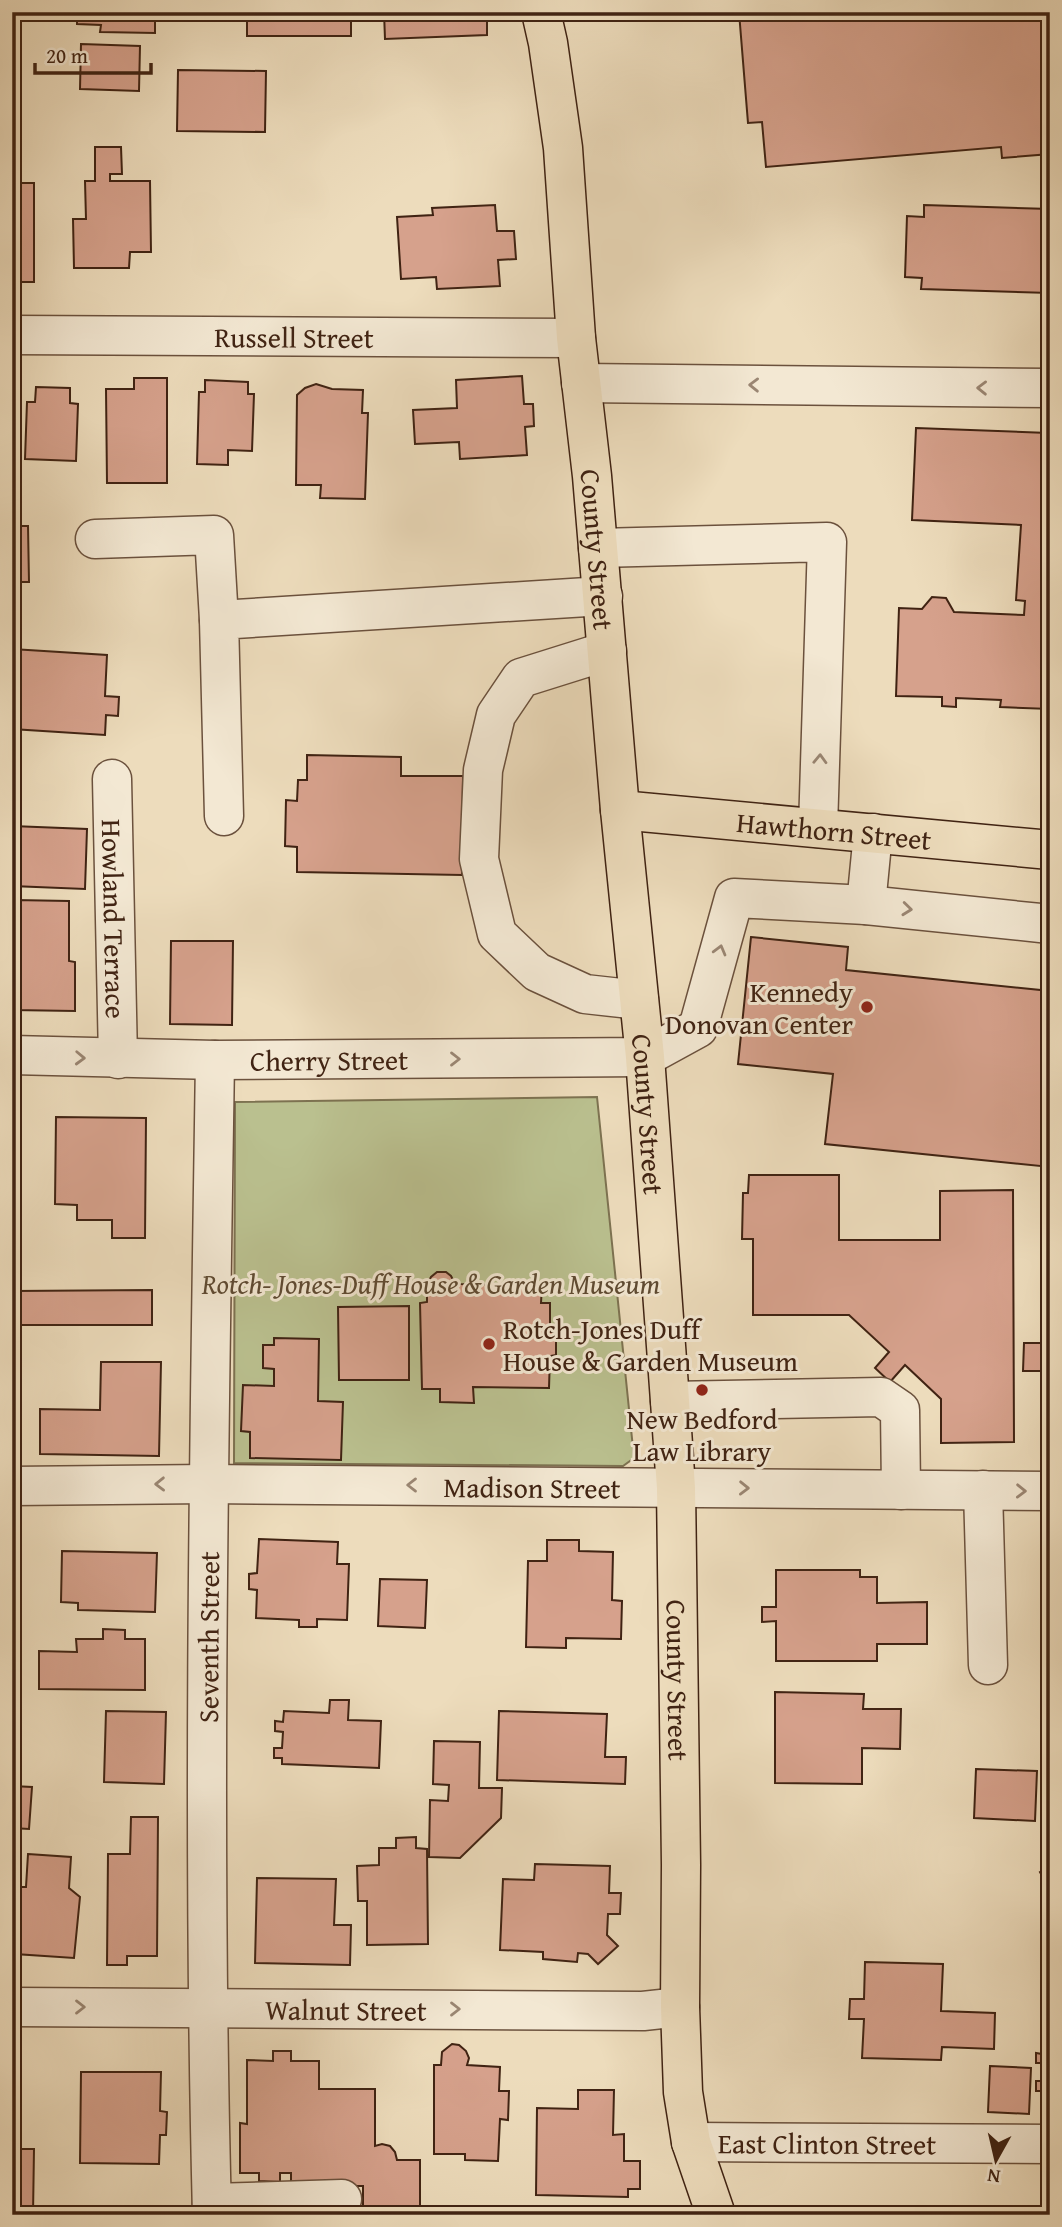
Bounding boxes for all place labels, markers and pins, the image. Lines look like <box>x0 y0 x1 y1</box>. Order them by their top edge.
place label: Kennedy Donovan Center <box>665 971 853 1044</box>
marker: Kennedy Donovan Center <box>859 999 875 1015</box>
place label: Rotch-Jones Duff House & Garden Museum <box>503 1308 798 1381</box>
marker: Rotch-Jones Duff House & Garden Museum <box>481 1336 497 1352</box>
marker: New Bedford Law Library <box>694 1382 710 1398</box>
place label: New Bedford Law Library <box>627 1398 778 1471</box>

